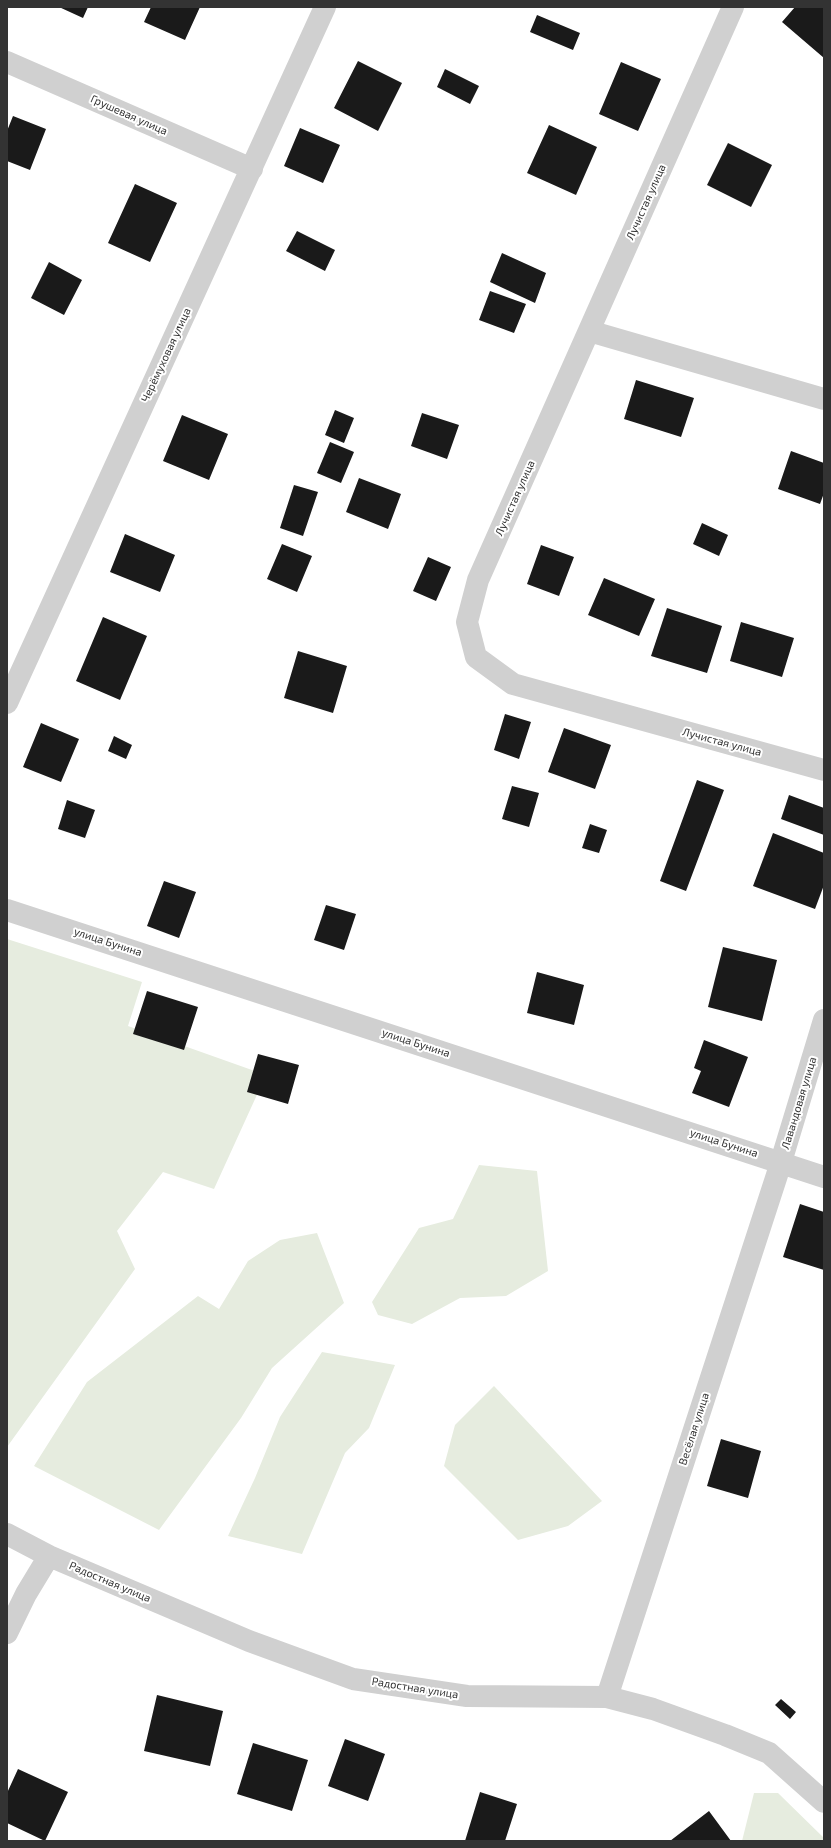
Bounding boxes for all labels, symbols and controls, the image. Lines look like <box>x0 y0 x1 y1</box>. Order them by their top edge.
street label: Грушевая улица <box>88 92 170 138</box>
street label: Лучистая улица <box>623 162 669 242</box>
street label: Черёмуховая улица <box>138 306 194 404</box>
street label: Лучистая улица <box>492 458 538 538</box>
street label: Лучистая улица <box>681 725 763 759</box>
street label: улица Бунина <box>72 925 144 959</box>
street label: улица Бунина <box>380 1026 452 1060</box>
street label: Лавандовая улица <box>779 1055 819 1151</box>
street label: улица Бунина <box>688 1126 760 1160</box>
street label: Весёлая улица <box>676 1391 712 1467</box>
street label: Радостная улица <box>67 1559 153 1605</box>
street label: Радостная улица <box>371 1675 459 1701</box>

